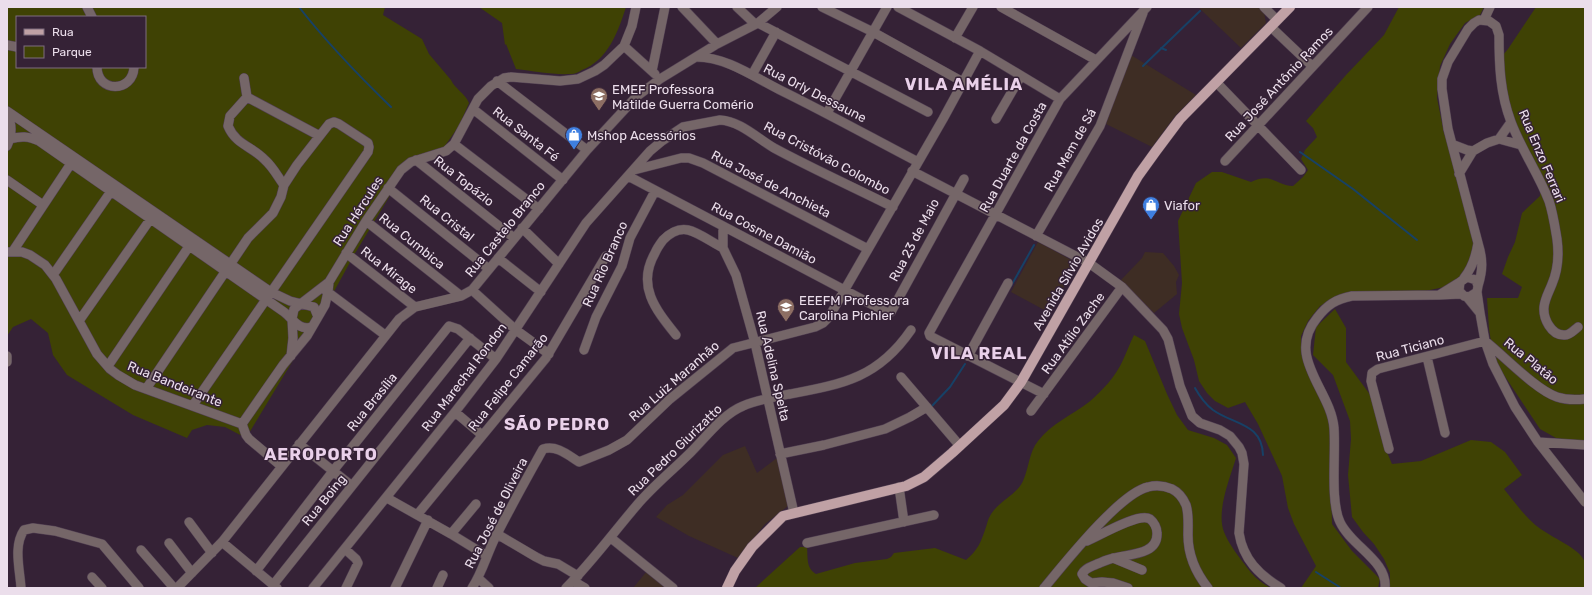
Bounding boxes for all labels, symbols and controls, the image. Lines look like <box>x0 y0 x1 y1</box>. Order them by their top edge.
legend <box>16 16 146 68</box>
street label: Rua José Antônio Ramos <box>1222 23 1336 144</box>
text: Rua <box>52 25 74 39</box>
text: Parque <box>52 45 92 59</box>
street label: Rua Orly Dessaune <box>761 61 869 125</box>
district label: VILA AMÉLIA <box>905 74 1023 94</box>
place label: EMEF Professora Matilde Guerra Comério <box>612 82 754 112</box>
school or university icon: EMEF Professora Matilde Guerra Comério <box>589 86 609 111</box>
street label: Rua Duarte da Costa <box>976 99 1050 215</box>
street label: Rua Santa Fé <box>490 103 562 165</box>
street label: Rua Mem de Sá <box>1041 106 1099 194</box>
street label: Rua Enzo Ferrari <box>1516 107 1568 205</box>
street label: Rua Cristóvão Colombo <box>761 118 893 198</box>
shop icon: Mshop Acessórios <box>564 125 584 150</box>
place label: Mshop Acessórios <box>587 128 696 143</box>
street label: Rua José de Anchieta <box>709 147 833 221</box>
street label: Rua Topázio <box>431 153 497 209</box>
street label: Rua Hércules <box>330 173 386 249</box>
street label: Rua Castelo Branco <box>462 178 548 280</box>
street label: Rua Cristal <box>417 192 477 244</box>
shop icon: Viafor <box>1141 195 1161 220</box>
street label: Rua 23 de Maio <box>886 196 942 284</box>
place label: Viafor <box>1164 198 1200 213</box>
street label: Rua Cosme Damião <box>709 199 819 267</box>
street label: Rua Cumbica <box>376 210 448 272</box>
street label: Avenida Sílvio Avidos <box>1030 215 1106 333</box>
street label: Rua Rio Branco <box>579 219 631 309</box>
street label: Rua Mirage <box>357 243 420 297</box>
street label: Rua Atílio Zache <box>1038 289 1108 377</box>
place label: EEEFM Professora Carolina Pichler <box>799 293 909 323</box>
school or university icon: EEEFM Professora Carolina Pichler <box>776 297 796 322</box>
street label: Rua Adelina Spelta <box>753 309 793 423</box>
street label: Rua Marechal Rondon <box>418 320 510 434</box>
street label: Rua Felipe Camarão <box>465 330 551 434</box>
street label: Rua Ticiano <box>1374 332 1446 364</box>
street label: Rua Platão <box>1501 335 1561 387</box>
street label: Rua Luiz Maranhão <box>626 338 722 424</box>
district label: VILA REAL <box>931 343 1027 363</box>
street label: Rua Bandeirante <box>125 358 225 410</box>
street label: Rua Brasília <box>344 370 400 434</box>
street label: Rua Pedro Giurizatto <box>625 401 725 499</box>
district label: SÃO PEDRO <box>504 414 610 434</box>
district label: AEROPORTO <box>264 444 378 464</box>
street label: Rua José de Oliveira <box>462 455 530 571</box>
street label: Rua Boing <box>299 471 350 529</box>

